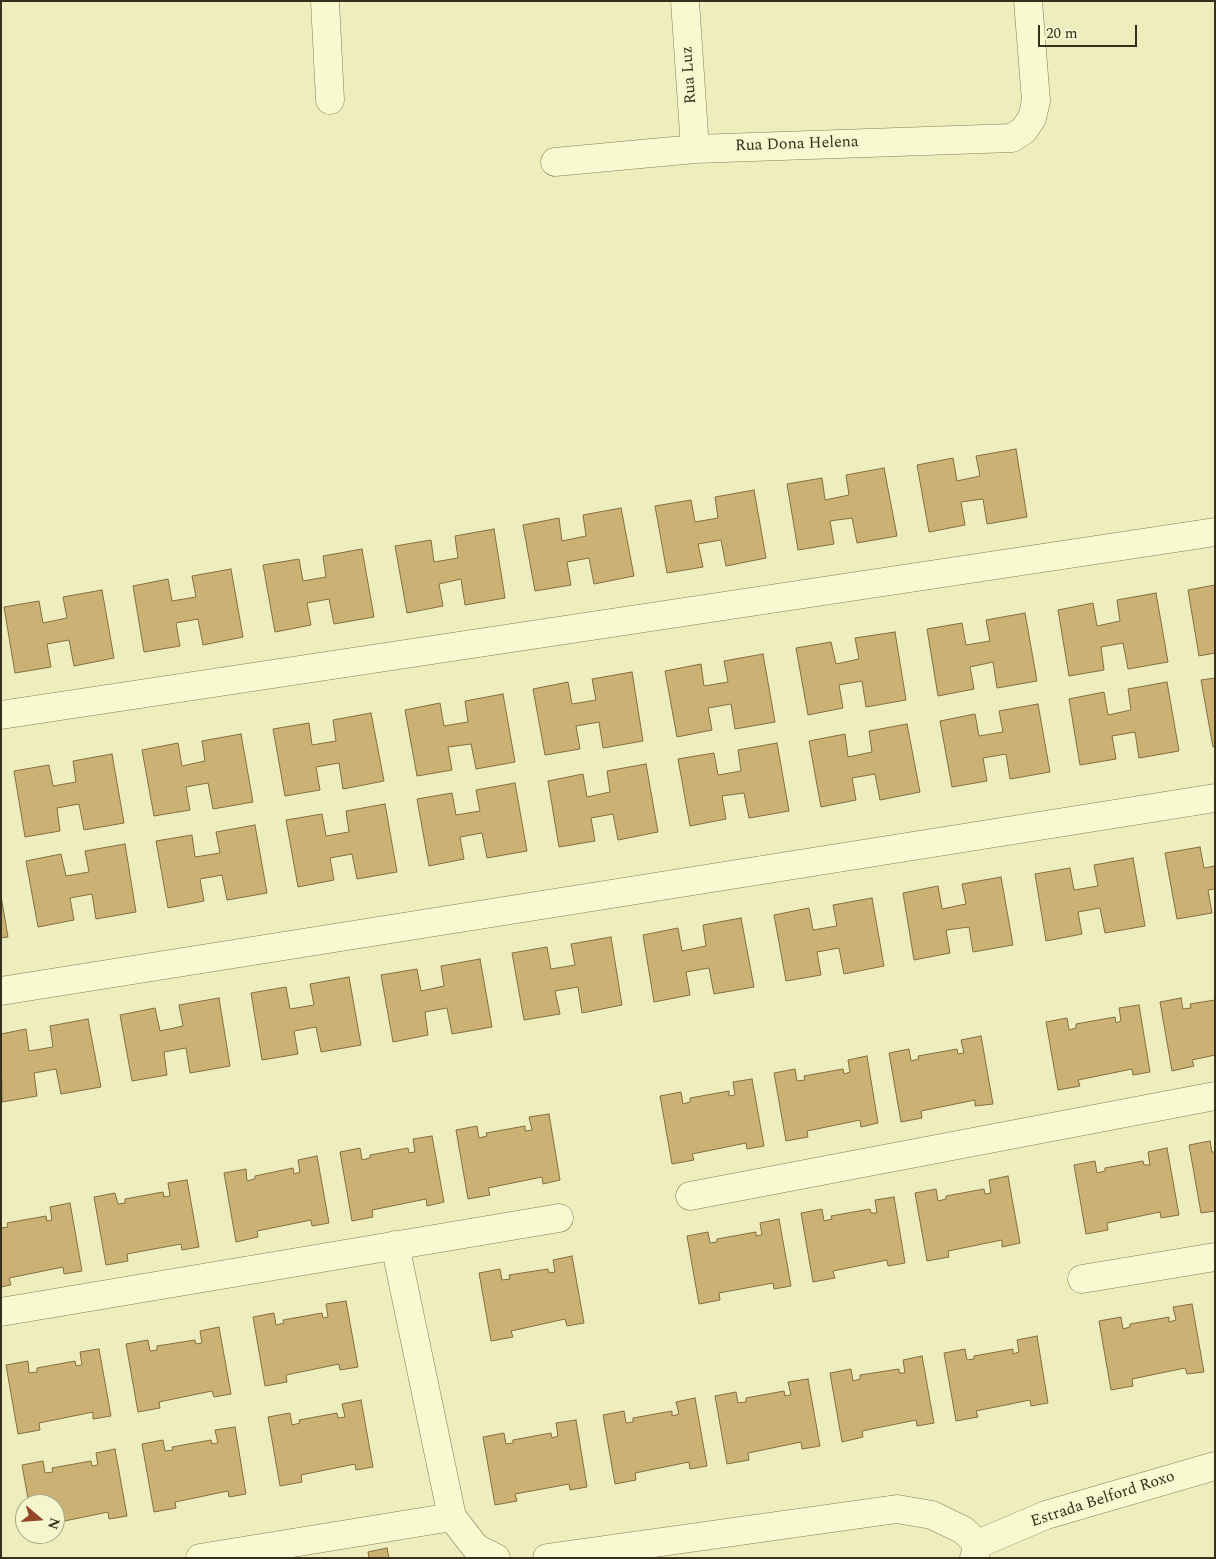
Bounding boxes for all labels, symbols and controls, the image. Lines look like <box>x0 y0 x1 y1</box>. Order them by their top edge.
scale bar <box>1041 15 1140 47</box>
text: 20 m <box>1046 22 1078 45</box>
street label: Rua Luz <box>678 45 702 105</box>
street label: Rua Dona Helena <box>735 133 859 157</box>
street label: Estrada Belford Roxo <box>1029 1468 1177 1532</box>
north arrow <box>15 1494 65 1544</box>
text: N <box>42 1515 66 1532</box>

